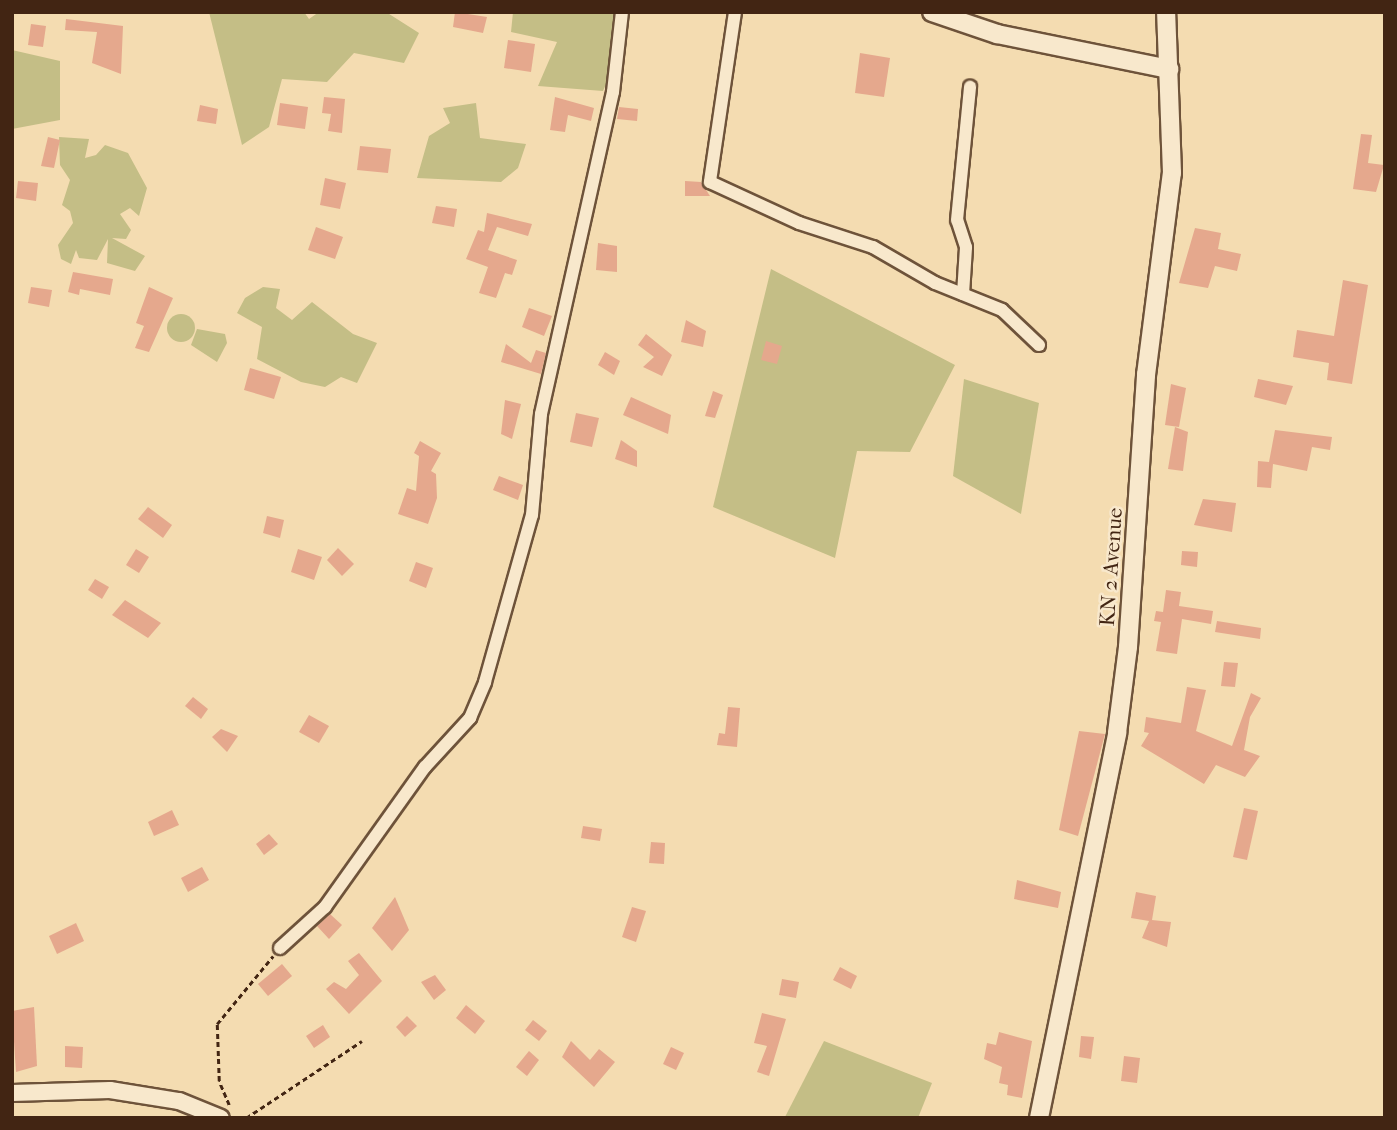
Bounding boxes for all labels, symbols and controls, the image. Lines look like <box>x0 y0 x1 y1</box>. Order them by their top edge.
street label: KN 2 Avenue <box>1094 507 1128 627</box>

